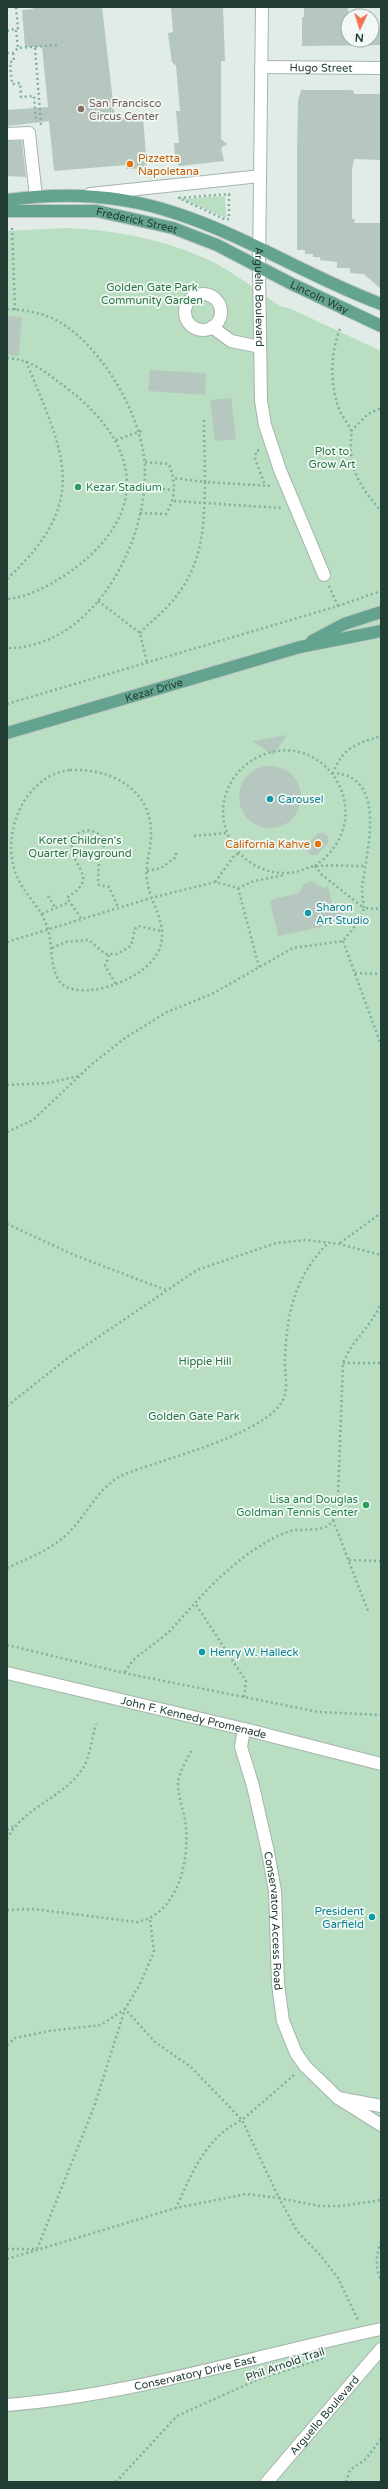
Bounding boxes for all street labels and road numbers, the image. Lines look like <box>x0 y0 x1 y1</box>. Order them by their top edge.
street label: Hugo Street <box>289 61 352 75</box>
street label: Frederick Street <box>95 205 180 236</box>
street label: Arguello Boulevard <box>252 247 266 347</box>
street label: Lincoln Way <box>288 278 351 317</box>
street label: Kezar Drive <box>124 676 184 705</box>
street label: John F. Kennedy Promenade <box>120 1694 268 1742</box>
street label: Conservatory Access Road <box>261 1851 285 1991</box>
street label: Phil Arnold Trail <box>244 2345 326 2384</box>
street label: Conservatory Drive East <box>133 2353 258 2393</box>
street label: Arguello Boulevard <box>287 2373 362 2458</box>

